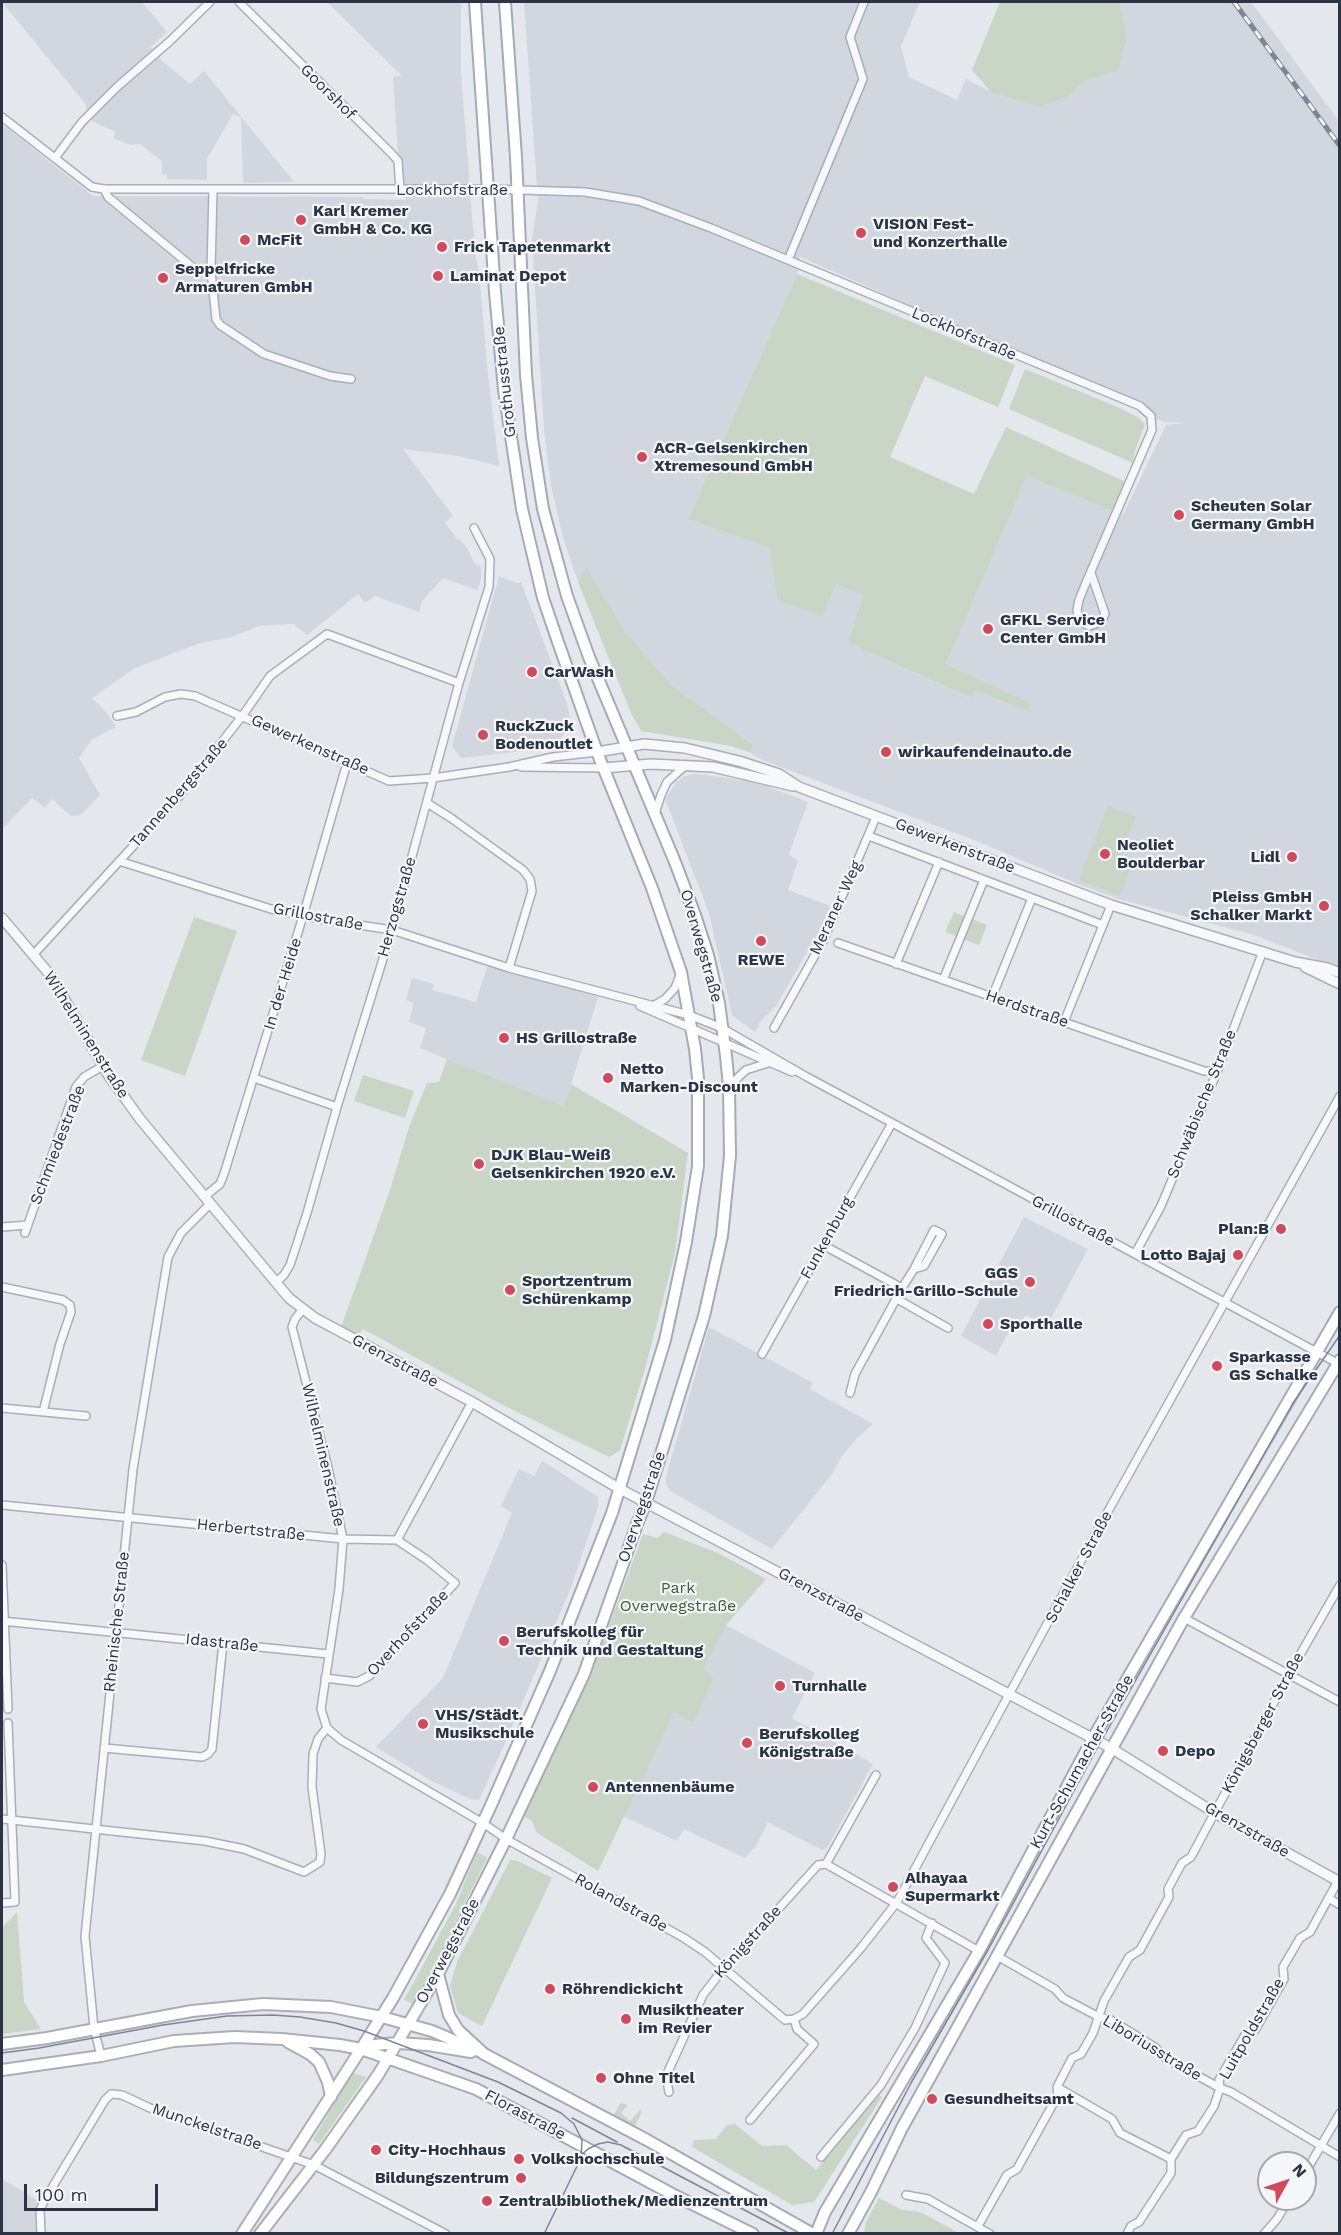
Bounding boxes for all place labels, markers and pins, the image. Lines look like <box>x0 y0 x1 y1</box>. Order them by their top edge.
place label: Karl Kremer GmbH & Co. KG <box>313 201 432 239</box>
marker: Karl Kremer GmbH & Co. KG <box>294 213 308 227</box>
place label: VISION Fest- und Konzerthalle <box>873 214 1008 252</box>
marker: VISION Fest- und Konzerthalle <box>854 226 868 240</box>
place label: McFit <box>257 230 302 250</box>
marker: McFit <box>238 233 252 247</box>
place label: Frick Tapetenmarkt <box>454 237 610 257</box>
marker: Frick Tapetenmarkt <box>435 240 449 254</box>
place label: Seppelfricke Armaturen GmbH <box>175 259 313 297</box>
place label: Laminat Depot <box>450 266 566 286</box>
marker: Laminat Depot <box>431 269 445 283</box>
marker: Seppelfricke Armaturen GmbH <box>156 271 170 285</box>
place label: ACR-Gelsenkirchen Xtremesound GmbH <box>654 438 813 476</box>
marker: ACR-Gelsenkirchen Xtremesound GmbH <box>635 450 649 464</box>
place label: Scheuten Solar Germany GmbH <box>1191 496 1315 534</box>
marker: Scheuten Solar Germany GmbH <box>1172 508 1186 522</box>
place label: GFKL Service Center GmbH <box>1000 610 1106 648</box>
marker: GFKL Service Center GmbH <box>981 622 995 636</box>
place label: CarWash <box>544 662 614 682</box>
marker: CarWash <box>525 665 539 679</box>
place label: RuckZuck Bodenoutlet <box>495 716 593 754</box>
marker: RuckZuck Bodenoutlet <box>476 728 490 742</box>
place label: wirkaufendeinauto.de <box>898 742 1072 762</box>
marker: wirkaufendeinauto.de <box>879 745 893 759</box>
place label: Neoliet Boulderbar <box>1117 835 1205 873</box>
marker: Neoliet Boulderbar <box>1098 847 1112 861</box>
place label: Lidl <box>1250 847 1280 867</box>
marker: Lidl <box>1285 850 1299 864</box>
place label: Pleiss GmbH Schalker Markt <box>1190 887 1312 925</box>
marker: Pleiss GmbH Schalker Markt <box>1317 899 1331 913</box>
marker: REWE <box>754 934 768 948</box>
place label: REWE <box>737 950 785 970</box>
place label: HS Grillostraße <box>516 1028 637 1048</box>
marker: HS Grillostraße <box>497 1031 511 1045</box>
place label: Netto Marken-Discount <box>620 1059 758 1097</box>
marker: Netto Marken-Discount <box>601 1071 615 1085</box>
place label: DJK Blau-Weiß Gelsenkirchen 1920 e.V. <box>491 1145 676 1183</box>
marker: DJK Blau-Weiß Gelsenkirchen 1920 e.V. <box>472 1157 486 1171</box>
place label: Plan:B <box>1218 1219 1269 1239</box>
marker: Plan:B <box>1274 1222 1288 1236</box>
place label: Lotto Bajaj <box>1141 1245 1226 1265</box>
marker: Lotto Bajaj <box>1231 1248 1245 1262</box>
place label: GGS Friedrich-Grillo-Schule <box>834 1263 1018 1301</box>
place label: Sportzentrum Schürenkamp <box>522 1271 632 1309</box>
marker: GGS Friedrich-Grillo-Schule <box>1023 1275 1037 1289</box>
marker: Sportzentrum Schürenkamp <box>503 1283 517 1297</box>
place label: Sporthalle <box>1000 1314 1083 1334</box>
marker: Sporthalle <box>981 1317 995 1331</box>
place label: Sparkasse GS Schalke <box>1229 1347 1318 1385</box>
marker: Sparkasse GS Schalke <box>1210 1359 1224 1373</box>
place label: Berufskolleg für Technik und Gestaltung <box>516 1622 703 1660</box>
marker: Berufskolleg für Technik und Gestaltung <box>497 1634 511 1648</box>
place label: Turnhalle <box>792 1676 867 1696</box>
marker: Turnhalle <box>773 1679 787 1693</box>
place label: VHS/Städt. Musikschule <box>435 1705 534 1743</box>
marker: VHS/Städt. Musikschule <box>416 1717 430 1731</box>
place label: Berufskolleg Königstraße <box>759 1724 859 1762</box>
marker: Berufskolleg Königstraße <box>740 1736 754 1750</box>
place label: Depo <box>1175 1741 1215 1761</box>
marker: Depo <box>1156 1744 1170 1758</box>
place label: Antennenbäume <box>605 1777 734 1797</box>
marker: Antennenbäume <box>586 1780 600 1794</box>
place label: Alhayaa Supermarkt <box>905 1868 1000 1906</box>
marker: Alhayaa Supermarkt <box>886 1880 900 1894</box>
place label: Röhrendickicht <box>562 1979 683 1999</box>
marker: Röhrendickicht <box>543 1982 557 1996</box>
place label: Musiktheater im Revier <box>638 2000 744 2038</box>
marker: Musiktheater im Revier <box>619 2012 633 2026</box>
place label: Ohne Titel <box>613 2068 695 2088</box>
marker: Ohne Titel <box>594 2071 608 2085</box>
place label: Gesundheitsamt <box>944 2089 1074 2109</box>
marker: Gesundheitsamt <box>925 2092 939 2106</box>
place label: City-Hochhaus <box>388 2140 506 2160</box>
marker: City-Hochhaus <box>369 2143 383 2157</box>
place label: Volkshochschule <box>531 2149 665 2169</box>
marker: Volkshochschule <box>512 2152 526 2166</box>
place label: Bildungszentrum <box>375 2168 509 2188</box>
marker: Bildungszentrum <box>514 2171 528 2185</box>
place label: Zentralbibliothek/Medienzentrum <box>499 2191 768 2211</box>
marker: Zentralbibliothek/Medienzentrum <box>480 2194 494 2208</box>

